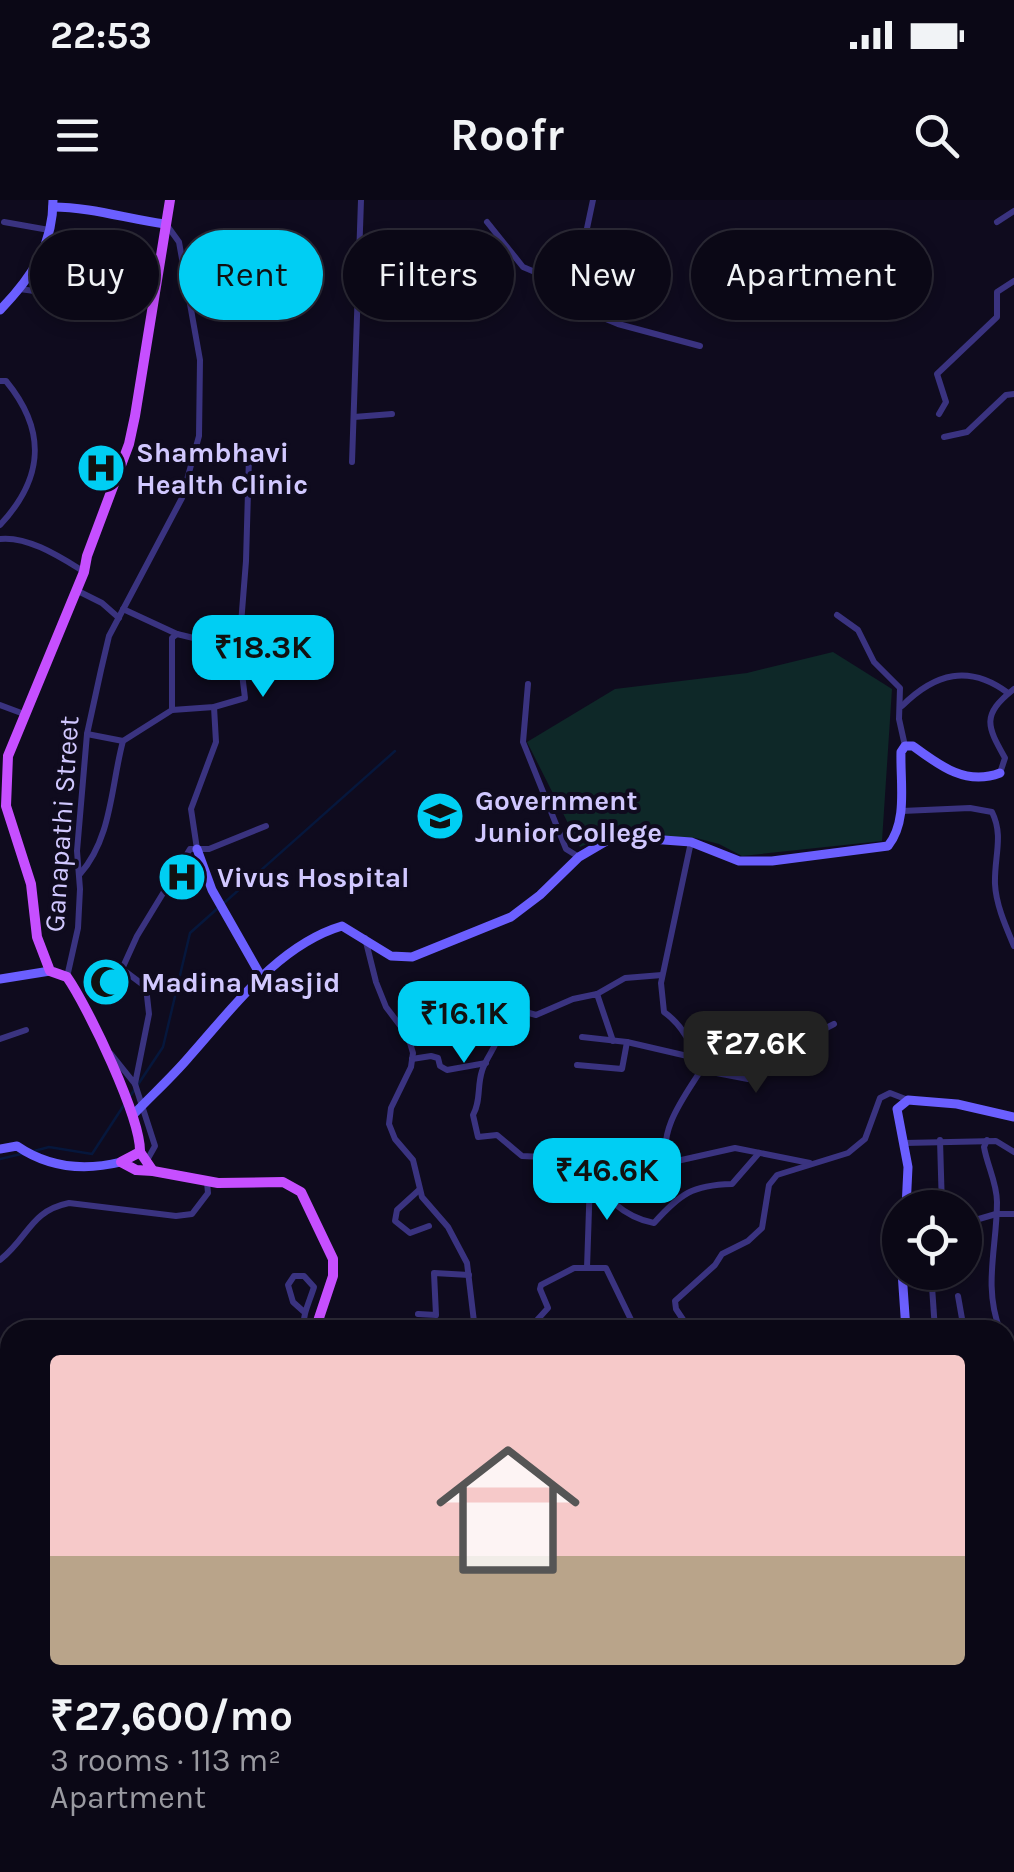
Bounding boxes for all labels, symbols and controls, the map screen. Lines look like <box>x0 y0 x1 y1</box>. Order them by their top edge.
text: 22:53 <box>50 13 152 58</box>
icon: menu <box>50 108 105 163</box>
icon: search <box>909 108 964 163</box>
text: Roofr <box>450 109 564 161</box>
chip: Buy <box>30 230 159 320</box>
chip: Rent <box>179 230 323 320</box>
chip: Filters <box>343 230 514 320</box>
chip: New <box>534 230 671 320</box>
chip: Apartment <box>691 230 932 320</box>
place label: Shambhavi Health Clinic <box>136 436 308 501</box>
hospital icon: Shambhavi Health Clinic <box>75 442 127 494</box>
pin: ₹18.3K <box>182 615 344 700</box>
text: ₹18.3K <box>214 629 312 666</box>
street label: Ganapathi Street <box>37 715 86 933</box>
place label: Government Junior College <box>475 784 662 849</box>
school or university icon: Government Junior College <box>414 790 466 842</box>
hospital icon: Vivus Hospital <box>156 851 208 903</box>
place label: Vivus Hospital <box>217 861 410 894</box>
mosque icon: Madina Masjid <box>80 956 132 1008</box>
place label: Madina Masjid <box>141 966 341 999</box>
pin: ₹16.1K <box>383 981 545 1066</box>
text: ₹16.1K <box>420 995 508 1032</box>
pin: ₹27.6K <box>675 1011 837 1096</box>
text: ₹27.6K <box>706 1025 806 1062</box>
pin: ₹46.6K <box>526 1138 688 1223</box>
text: ₹46.6K <box>555 1152 659 1189</box>
map controls <box>882 1190 982 1290</box>
button: locate <box>882 1190 982 1290</box>
icon: home <box>418 1420 598 1600</box>
text: ₹27,600/mo <box>50 1691 293 1741</box>
text: 3 rooms · 113 m² <box>50 1742 281 1779</box>
text: Apartment <box>50 1779 206 1816</box>

